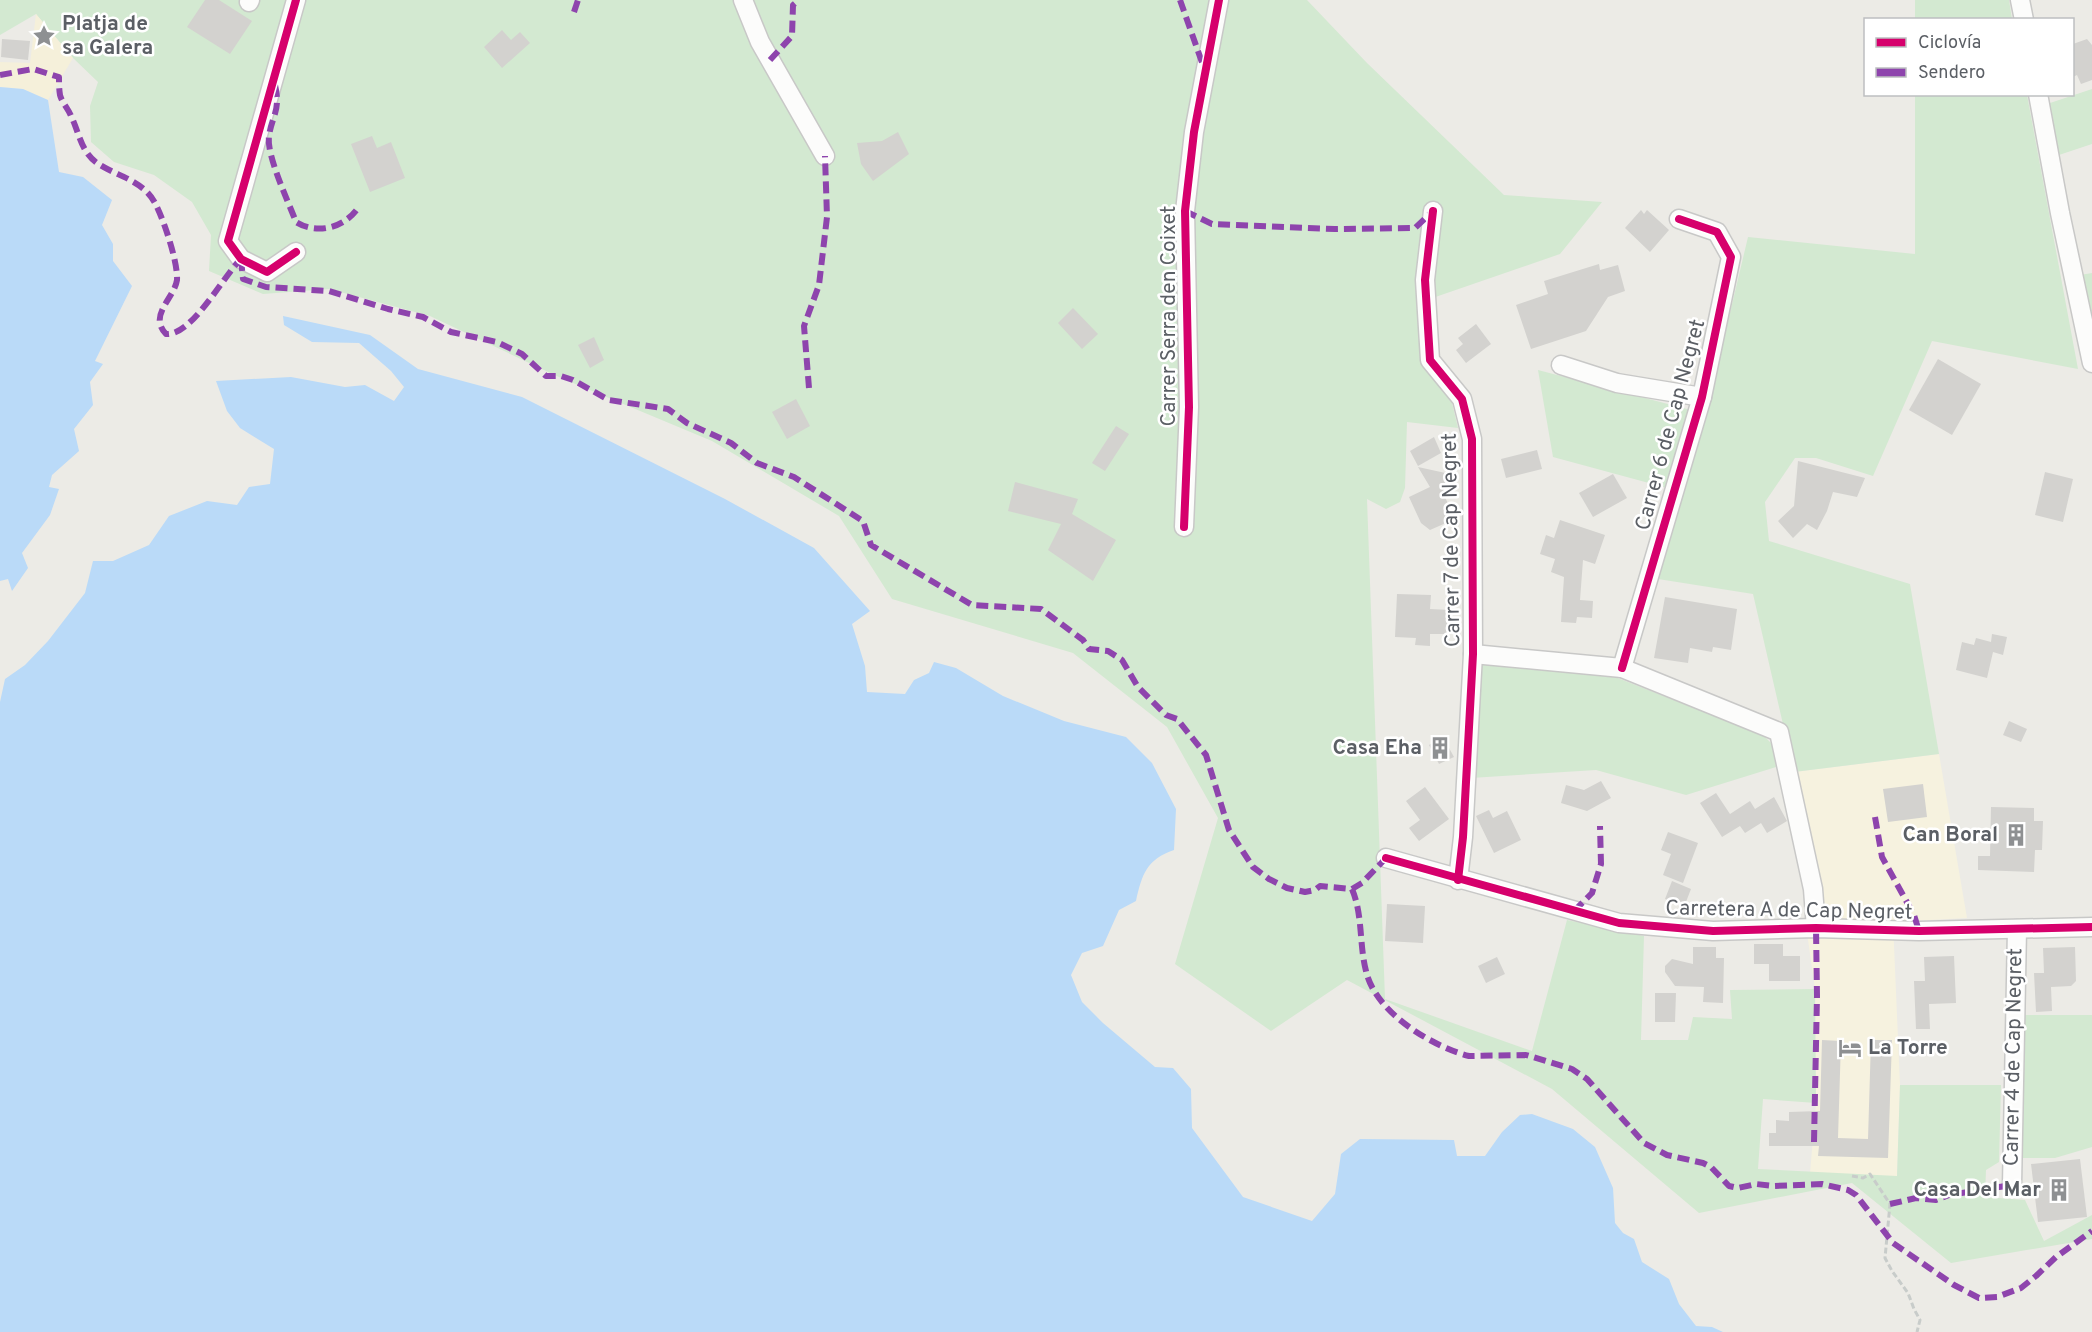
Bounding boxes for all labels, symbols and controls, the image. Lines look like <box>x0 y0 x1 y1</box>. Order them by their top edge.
place label: Platja de sa Galera <box>62 11 153 62</box>
legend <box>1864 18 2074 96</box>
place icon: Platja de sa Galera <box>31 23 57 49</box>
text: Ciclovía <box>1918 32 1981 55</box>
text: Sendero <box>1918 62 1985 85</box>
street label: Carrer Serra den Coixet <box>1156 206 1183 426</box>
street label: Carrer 6 de Cap Negret <box>1630 316 1712 534</box>
street label: Carrer 7 de Cap Negret <box>1437 433 1467 647</box>
place label: Casa Eha <box>1333 735 1422 762</box>
building icon: Casa Eha <box>1427 735 1453 761</box>
place label: Can Boral <box>1902 822 1998 849</box>
building icon: Can Boral <box>2003 822 2029 848</box>
street label: Carretera A de Cap Negret <box>1665 895 1913 927</box>
street label: Carrer 4 de Cap Negret <box>1999 948 2029 1166</box>
hotel icon: La Torre <box>1837 1035 1863 1061</box>
place label: La Torre <box>1868 1035 1948 1062</box>
place label: Casa Del Mar <box>1914 1177 2041 1204</box>
building icon: Casa Del Mar <box>2046 1177 2072 1203</box>

